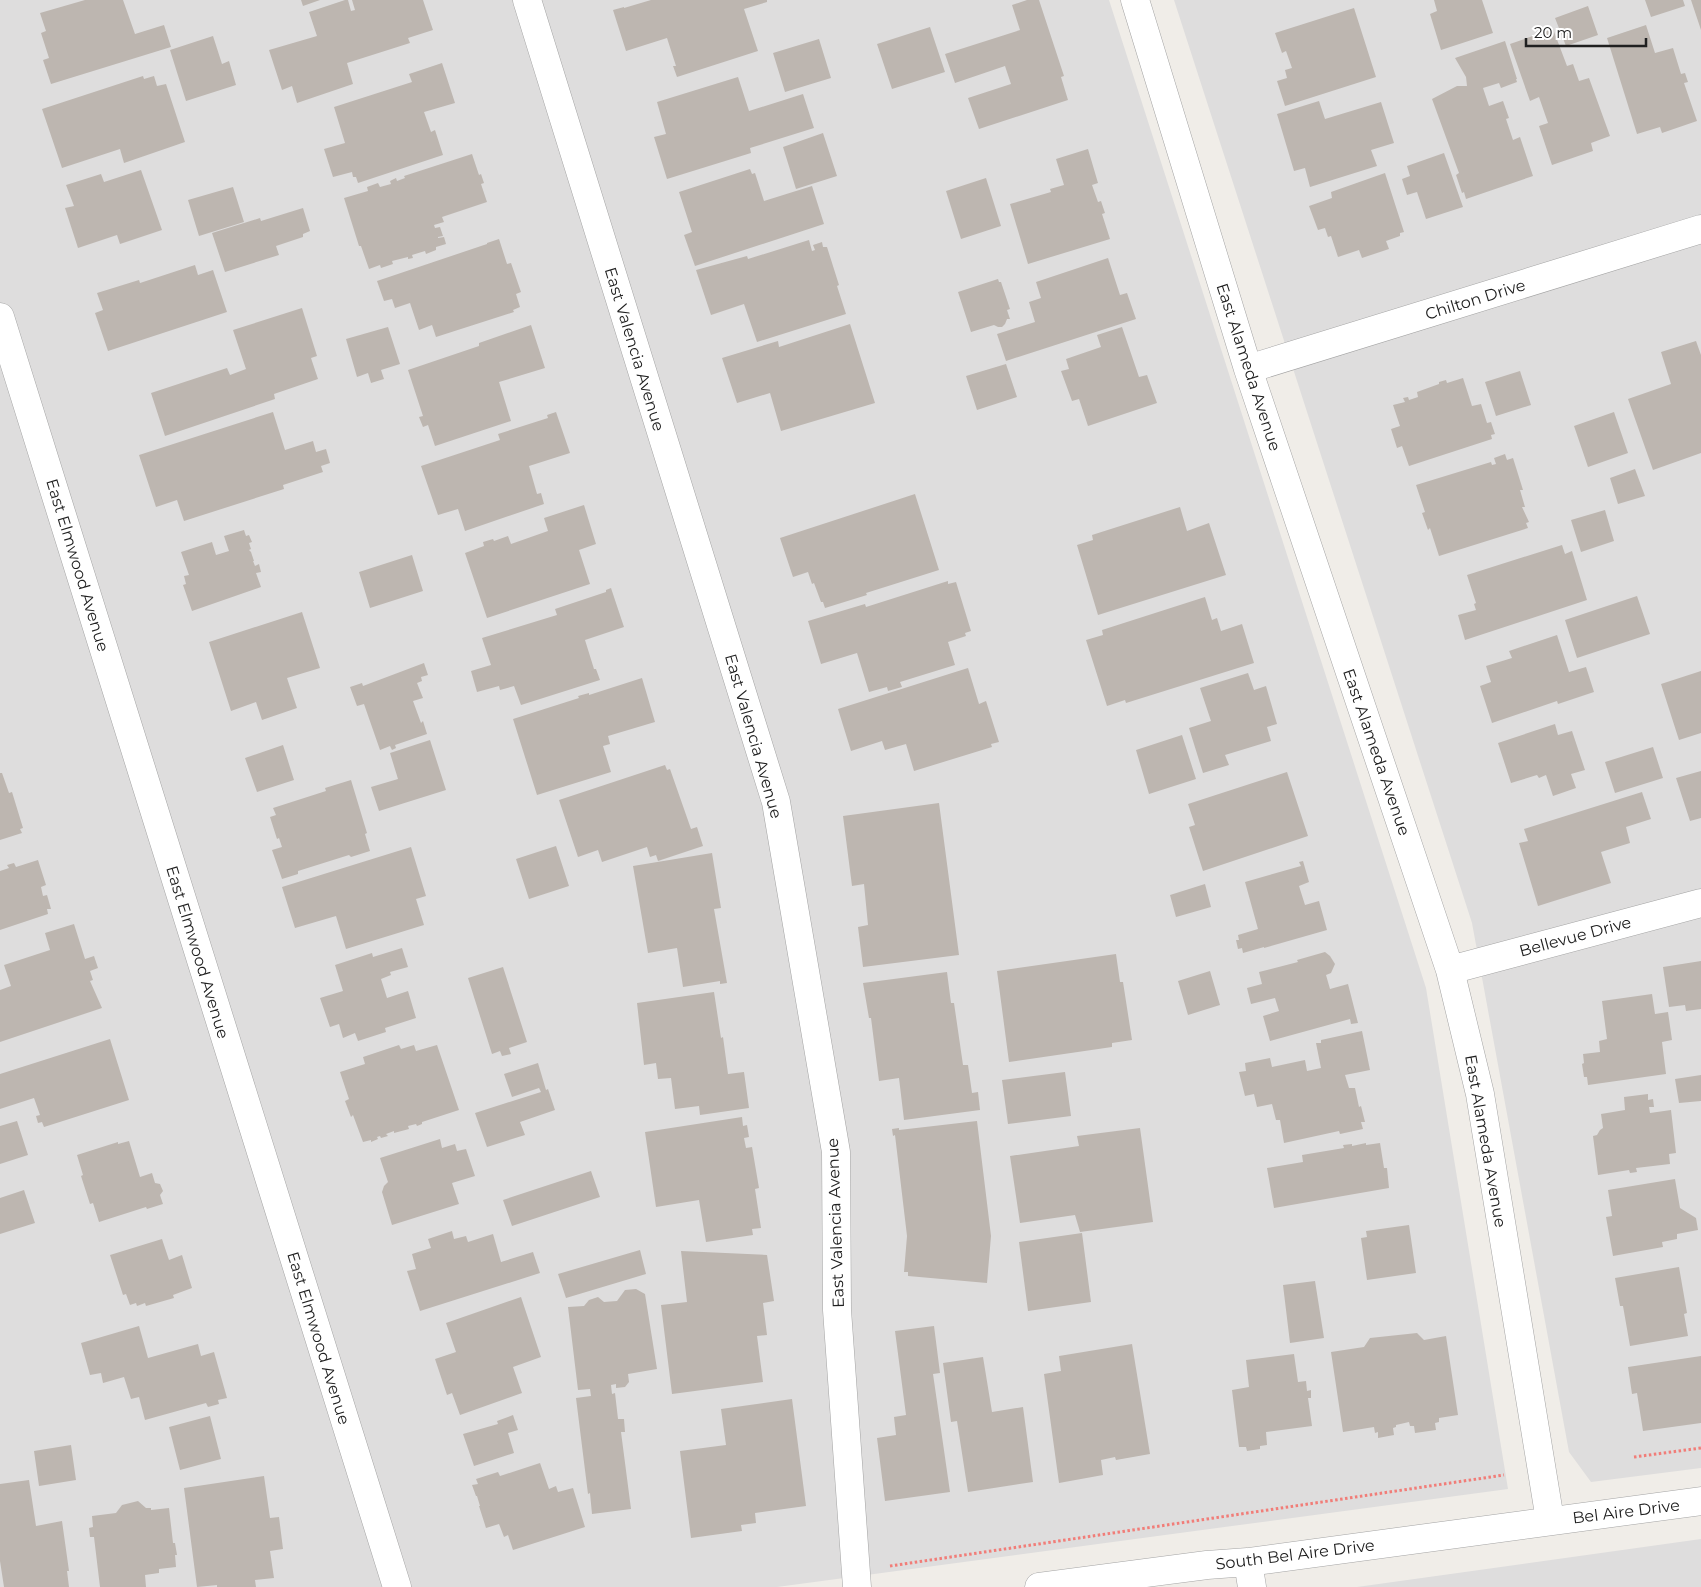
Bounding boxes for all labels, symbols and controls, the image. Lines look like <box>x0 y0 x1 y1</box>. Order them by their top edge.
scale bar <box>1526 15 1646 47</box>
text: 20 m <box>1534 23 1572 42</box>
street label: East Valencia Avenue <box>601 265 668 433</box>
street label: Chilton Drive <box>1423 275 1528 324</box>
street label: East Alameda Avenue <box>1212 281 1285 453</box>
street label: East Elmwood Avenue <box>42 476 113 654</box>
street label: East Valencia Avenue <box>721 652 786 821</box>
street label: East Alameda Avenue <box>1339 666 1414 838</box>
street label: East Elmwood Avenue <box>162 863 233 1041</box>
street label: Bellevue Drive <box>1517 912 1633 961</box>
street label: East Alameda Avenue <box>1461 1053 1510 1229</box>
street label: East Valencia Avenue <box>823 1138 848 1308</box>
street label: East Elmwood Avenue <box>283 1249 354 1427</box>
street label: Bel Aire Drive <box>1571 1495 1681 1528</box>
street label: South Bel Aire Drive <box>1214 1535 1376 1574</box>

